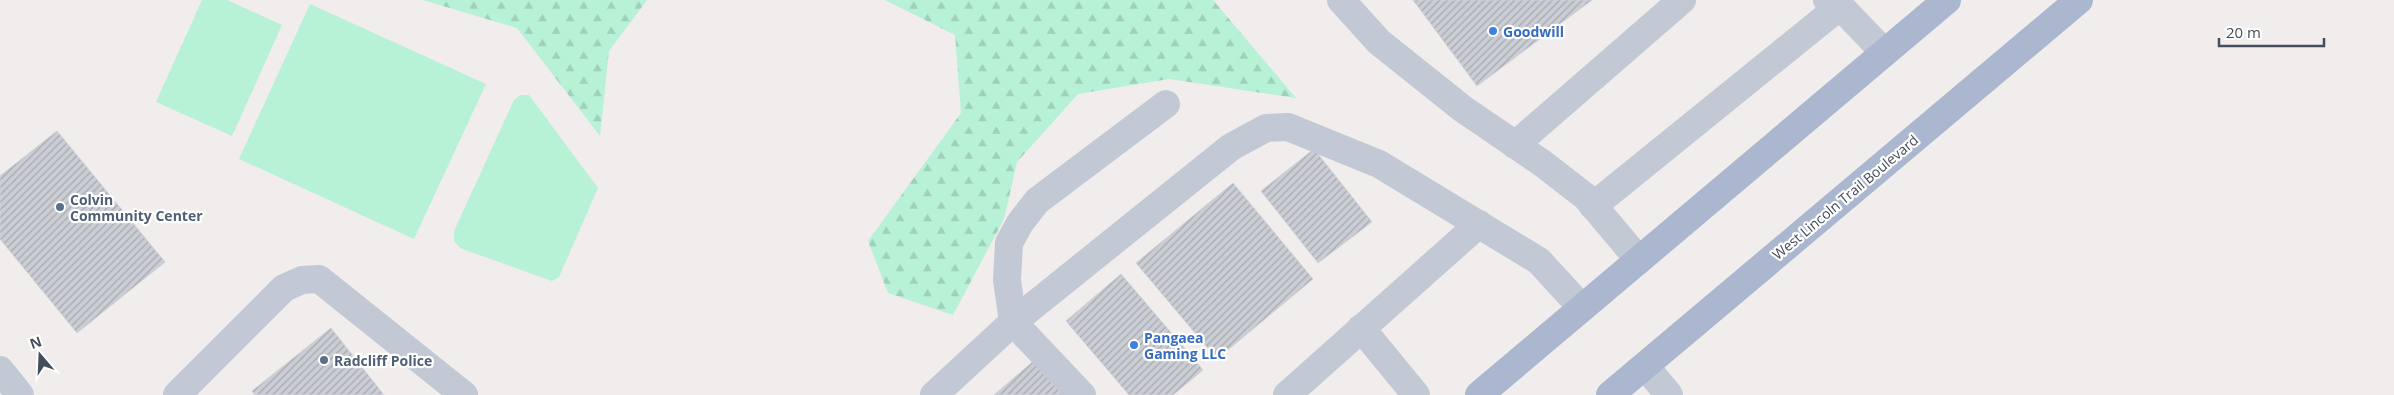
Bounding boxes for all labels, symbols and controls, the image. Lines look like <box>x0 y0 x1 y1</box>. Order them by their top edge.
scale bar <box>2219 15 2324 47</box>
place label: Goodwill <box>1503 22 1564 41</box>
text: 20 m <box>2226 22 2261 42</box>
marker: Goodwill <box>1487 25 1499 37</box>
street label: West Lincoln Trail Boulevard <box>1768 130 1922 264</box>
place label: Colvin Community Center <box>70 190 203 225</box>
marker: Colvin Community Center <box>54 201 66 213</box>
place label: Pangaea Gaming LLC <box>1144 328 1226 363</box>
north arrow <box>15 330 65 380</box>
text: N <box>27 331 44 353</box>
marker: Pangaea Gaming LLC <box>1128 339 1140 351</box>
place label: Radcliff Police <box>334 351 432 370</box>
marker: Radcliff Police <box>318 354 330 366</box>

